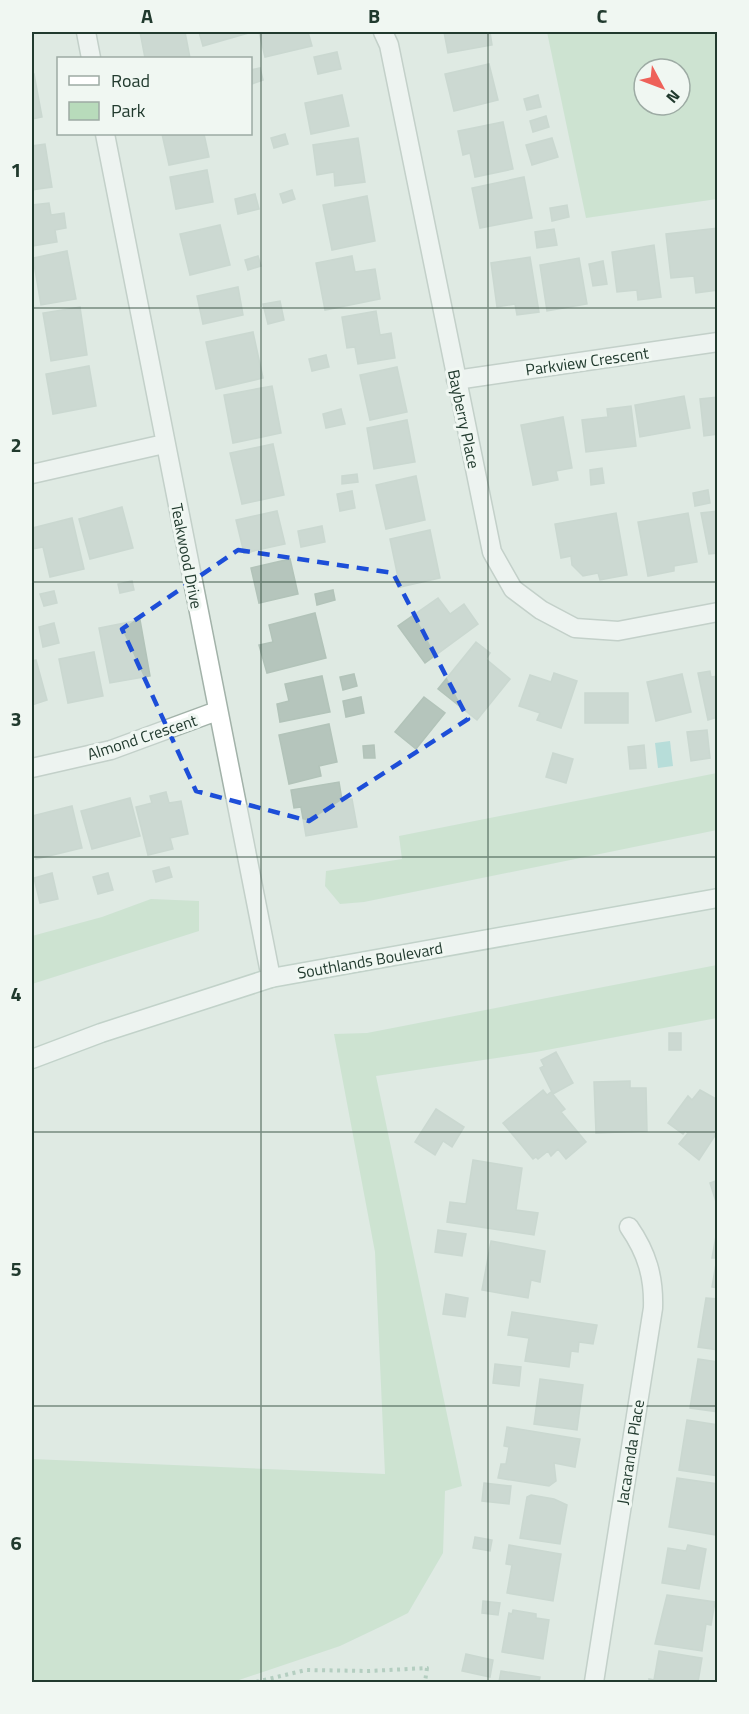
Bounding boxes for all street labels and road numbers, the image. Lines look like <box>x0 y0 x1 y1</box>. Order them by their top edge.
street label: Parkview Crescent <box>524 340 651 382</box>
street label: Bayberry Place <box>442 367 486 471</box>
street label: Teakwood Drive <box>165 501 209 611</box>
street label: Almond Crescent <box>84 708 200 766</box>
street label: Southlands Boulevard <box>295 935 445 985</box>
street label: Jacaranda Place <box>610 1398 650 1506</box>

